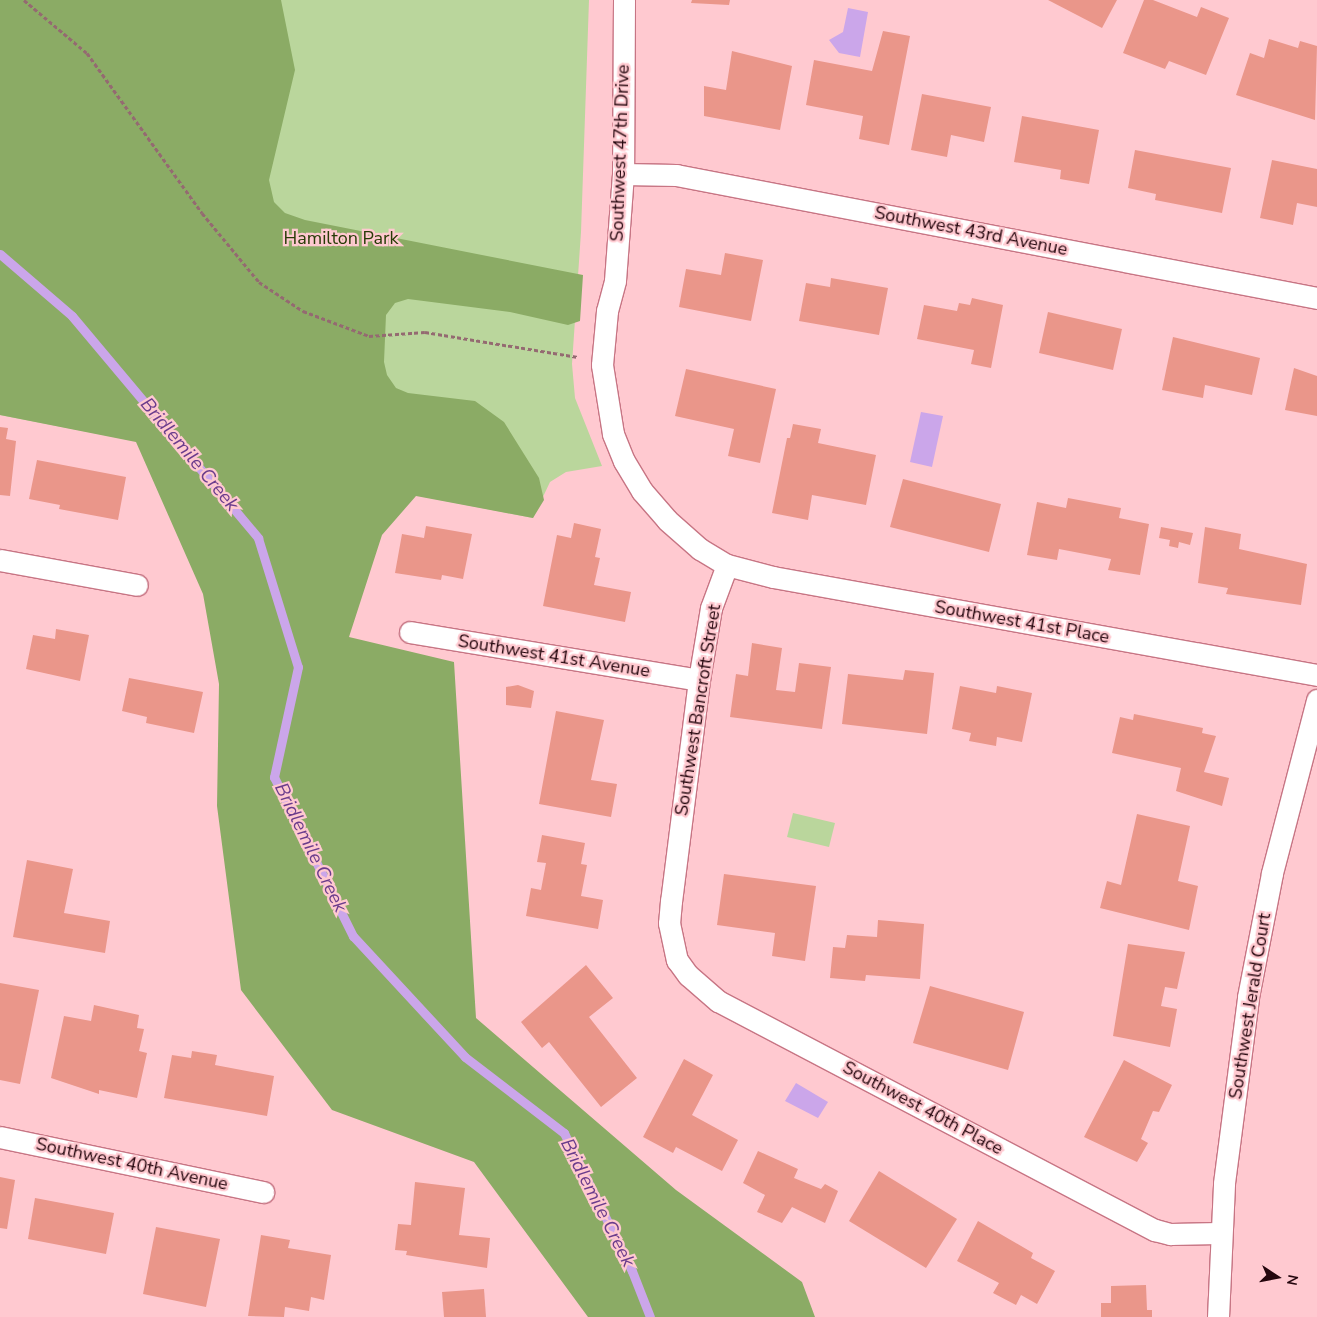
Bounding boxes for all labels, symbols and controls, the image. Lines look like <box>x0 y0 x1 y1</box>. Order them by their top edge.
street label: Southwest 47th Drive <box>606 64 634 242</box>
street label: Southwest 43rd Avenue <box>873 202 1069 260</box>
park label: Hamilton Park <box>283 227 399 249</box>
water label: Bridlemile Creek <box>135 394 243 516</box>
street label: Southwest 41st Place <box>933 596 1111 648</box>
street label: Southwest Bancroft Street <box>671 603 725 817</box>
street label: Southwest 41st Avenue <box>456 630 652 682</box>
water label: Bridlemile Creek <box>269 780 351 916</box>
street label: Southwest Jerald Court <box>1225 911 1275 1101</box>
street label: Southwest 40th Place <box>839 1057 1007 1159</box>
street label: Southwest 40th Avenue <box>34 1133 230 1195</box>
water label: Bridlemile Creek <box>555 1135 639 1271</box>
north arrow <box>1252 1252 1302 1302</box>
text: N <box>1282 1273 1303 1287</box>

